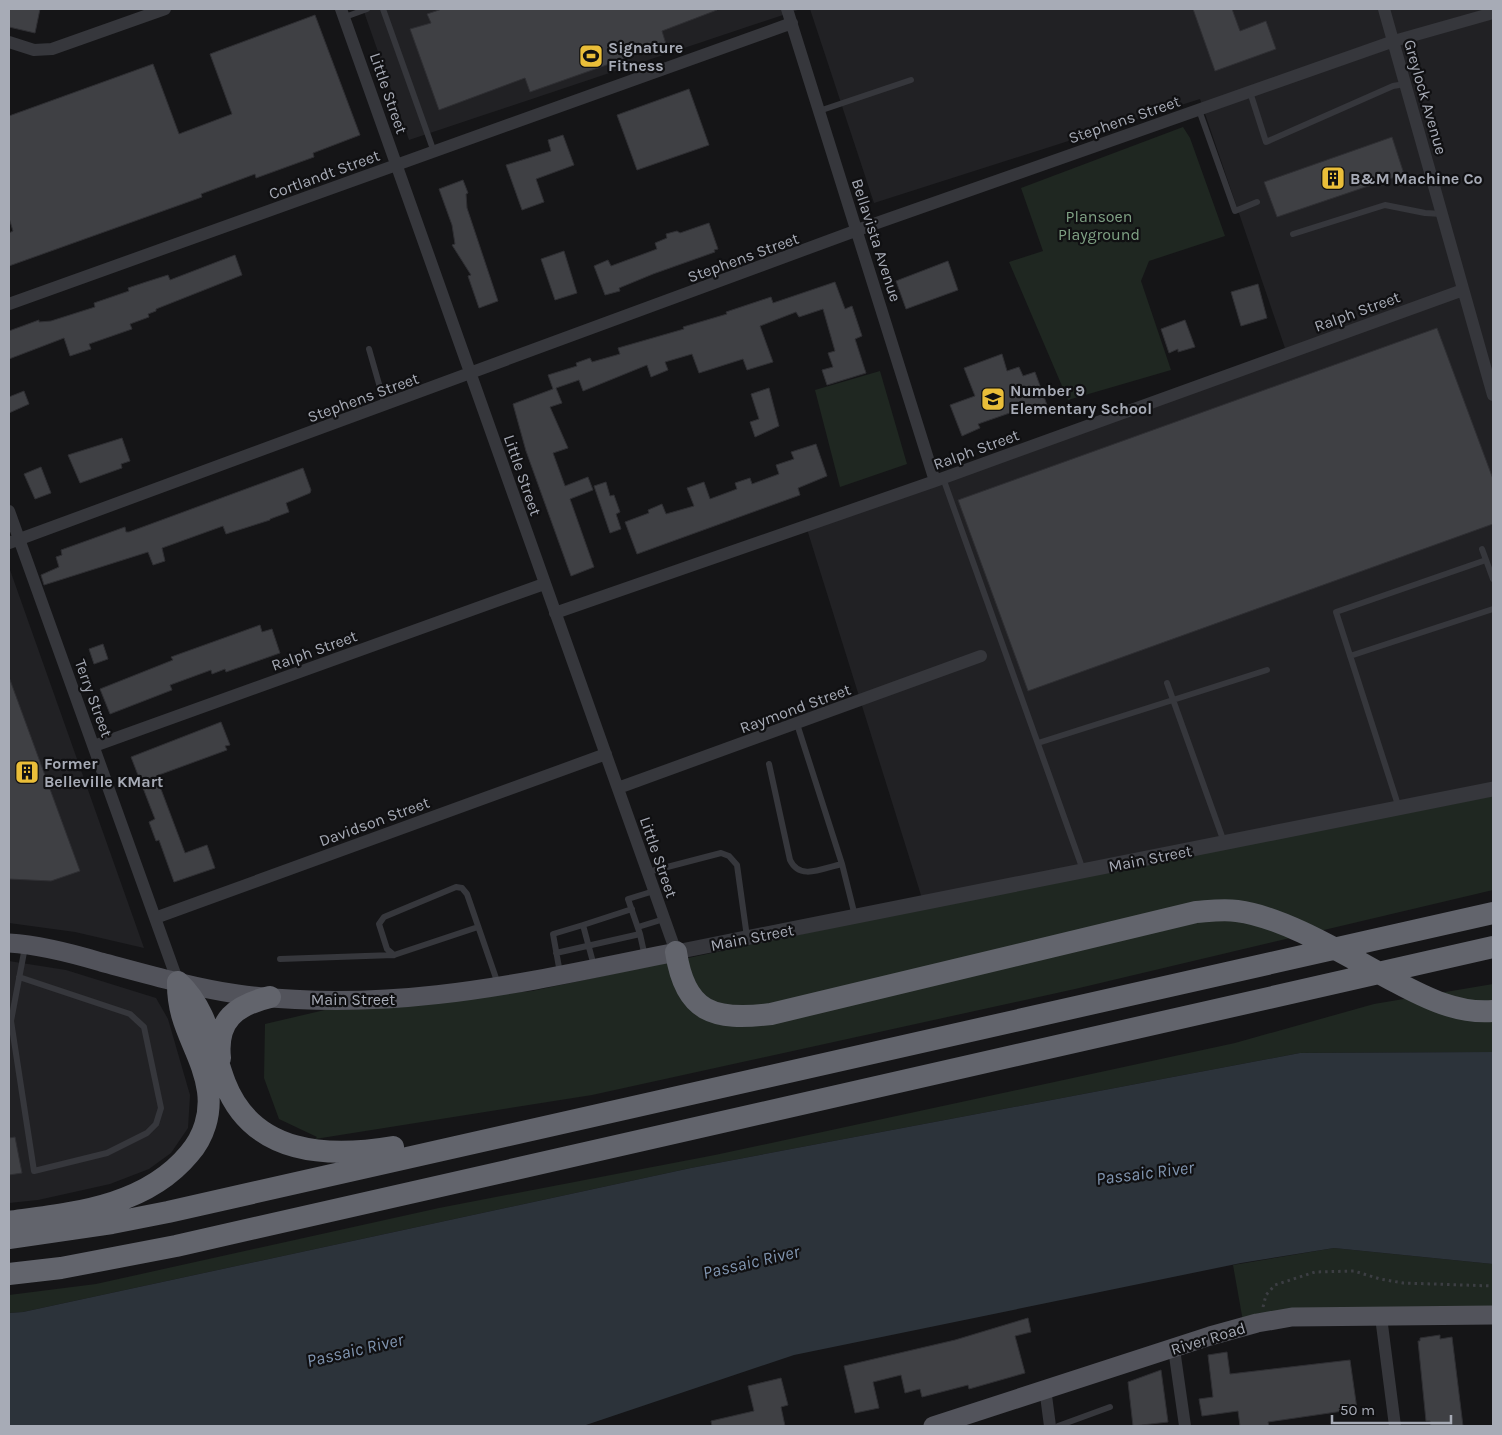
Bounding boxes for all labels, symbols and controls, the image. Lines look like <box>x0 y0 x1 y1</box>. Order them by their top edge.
street label: Greylock Avenue <box>1400 37 1451 157</box>
place label: Signature Fitness <box>608 38 683 75</box>
sports icon: Signature Fitness <box>578 43 604 69</box>
street label: Little Street <box>366 50 411 136</box>
street label: Stephens Street <box>1066 91 1183 147</box>
street label: Cortlandt Street <box>266 146 382 203</box>
building icon: B&M Machine Co <box>1320 165 1346 191</box>
place label: B&M Machine Co <box>1350 169 1483 188</box>
street label: Bellavista Avenue <box>848 176 905 304</box>
park label: Plansoen Playground <box>1058 207 1140 244</box>
street label: Stephens Street <box>685 229 801 286</box>
street label: Ralph Street <box>1312 287 1403 336</box>
street label: Stephens Street <box>305 369 421 426</box>
place label: Number 9 Elementary School <box>1010 381 1152 418</box>
school or university icon: Number 9 Elementary School <box>980 386 1006 412</box>
street label: Ralph Street <box>931 425 1022 474</box>
street label: Little Street <box>500 432 545 518</box>
street label: Ralph Street <box>269 626 360 675</box>
street label: Terry Street <box>71 657 116 740</box>
street label: Raymond Street <box>737 680 853 737</box>
place label: Former Belleville KMart <box>44 754 163 791</box>
building icon: Former Belleville KMart <box>14 759 40 785</box>
street label: Davidson Street <box>316 793 432 850</box>
street label: Little Street <box>636 814 681 900</box>
street label: Main Street <box>1107 841 1193 876</box>
street label: Main Street <box>709 920 795 955</box>
street label: Main Street <box>311 990 395 1009</box>
water label: Passaic River <box>1095 1156 1196 1190</box>
water label: Passaic River <box>700 1240 802 1284</box>
street label: River Road <box>1168 1318 1248 1359</box>
water label: Passaic River <box>304 1328 406 1372</box>
scale bar <box>1332 1392 1451 1424</box>
text: 50 m <box>1340 1401 1375 1419</box>

